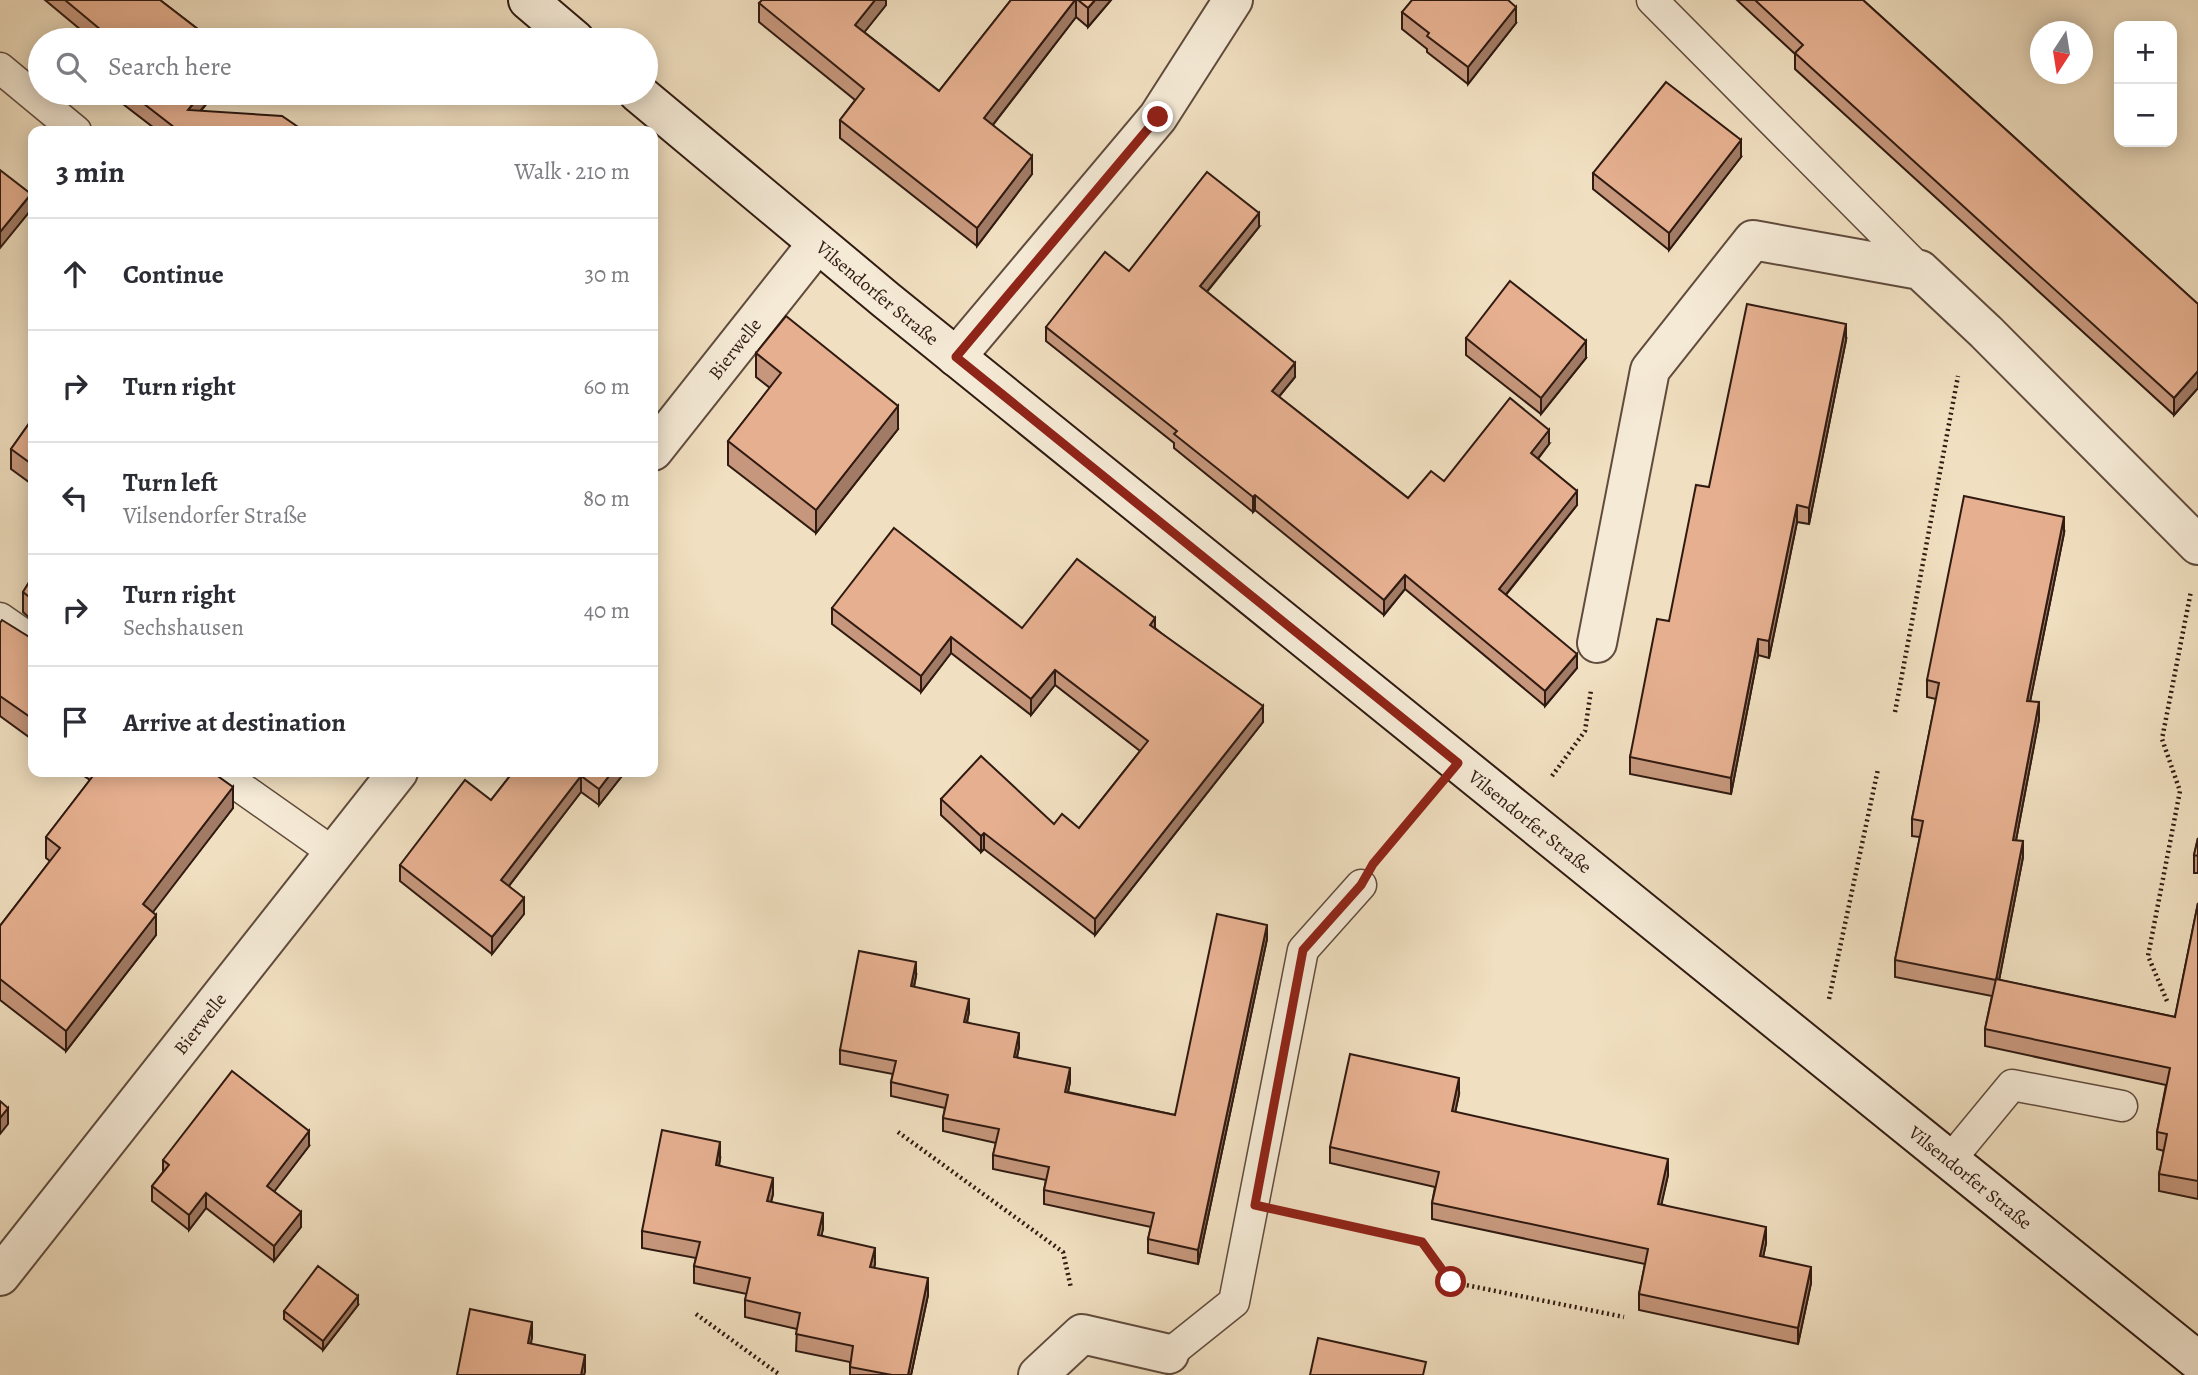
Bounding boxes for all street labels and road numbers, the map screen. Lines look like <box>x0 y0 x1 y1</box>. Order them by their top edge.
street label: Vilsendorfer Straße <box>809 234 944 352</box>
street label: Bierwelle <box>703 313 768 385</box>
street label: Vilsendorfer Straße <box>1462 764 1597 880</box>
street label: Bierwelle <box>168 988 233 1060</box>
street label: Vilsendorfer Straße <box>1902 1119 2037 1236</box>

